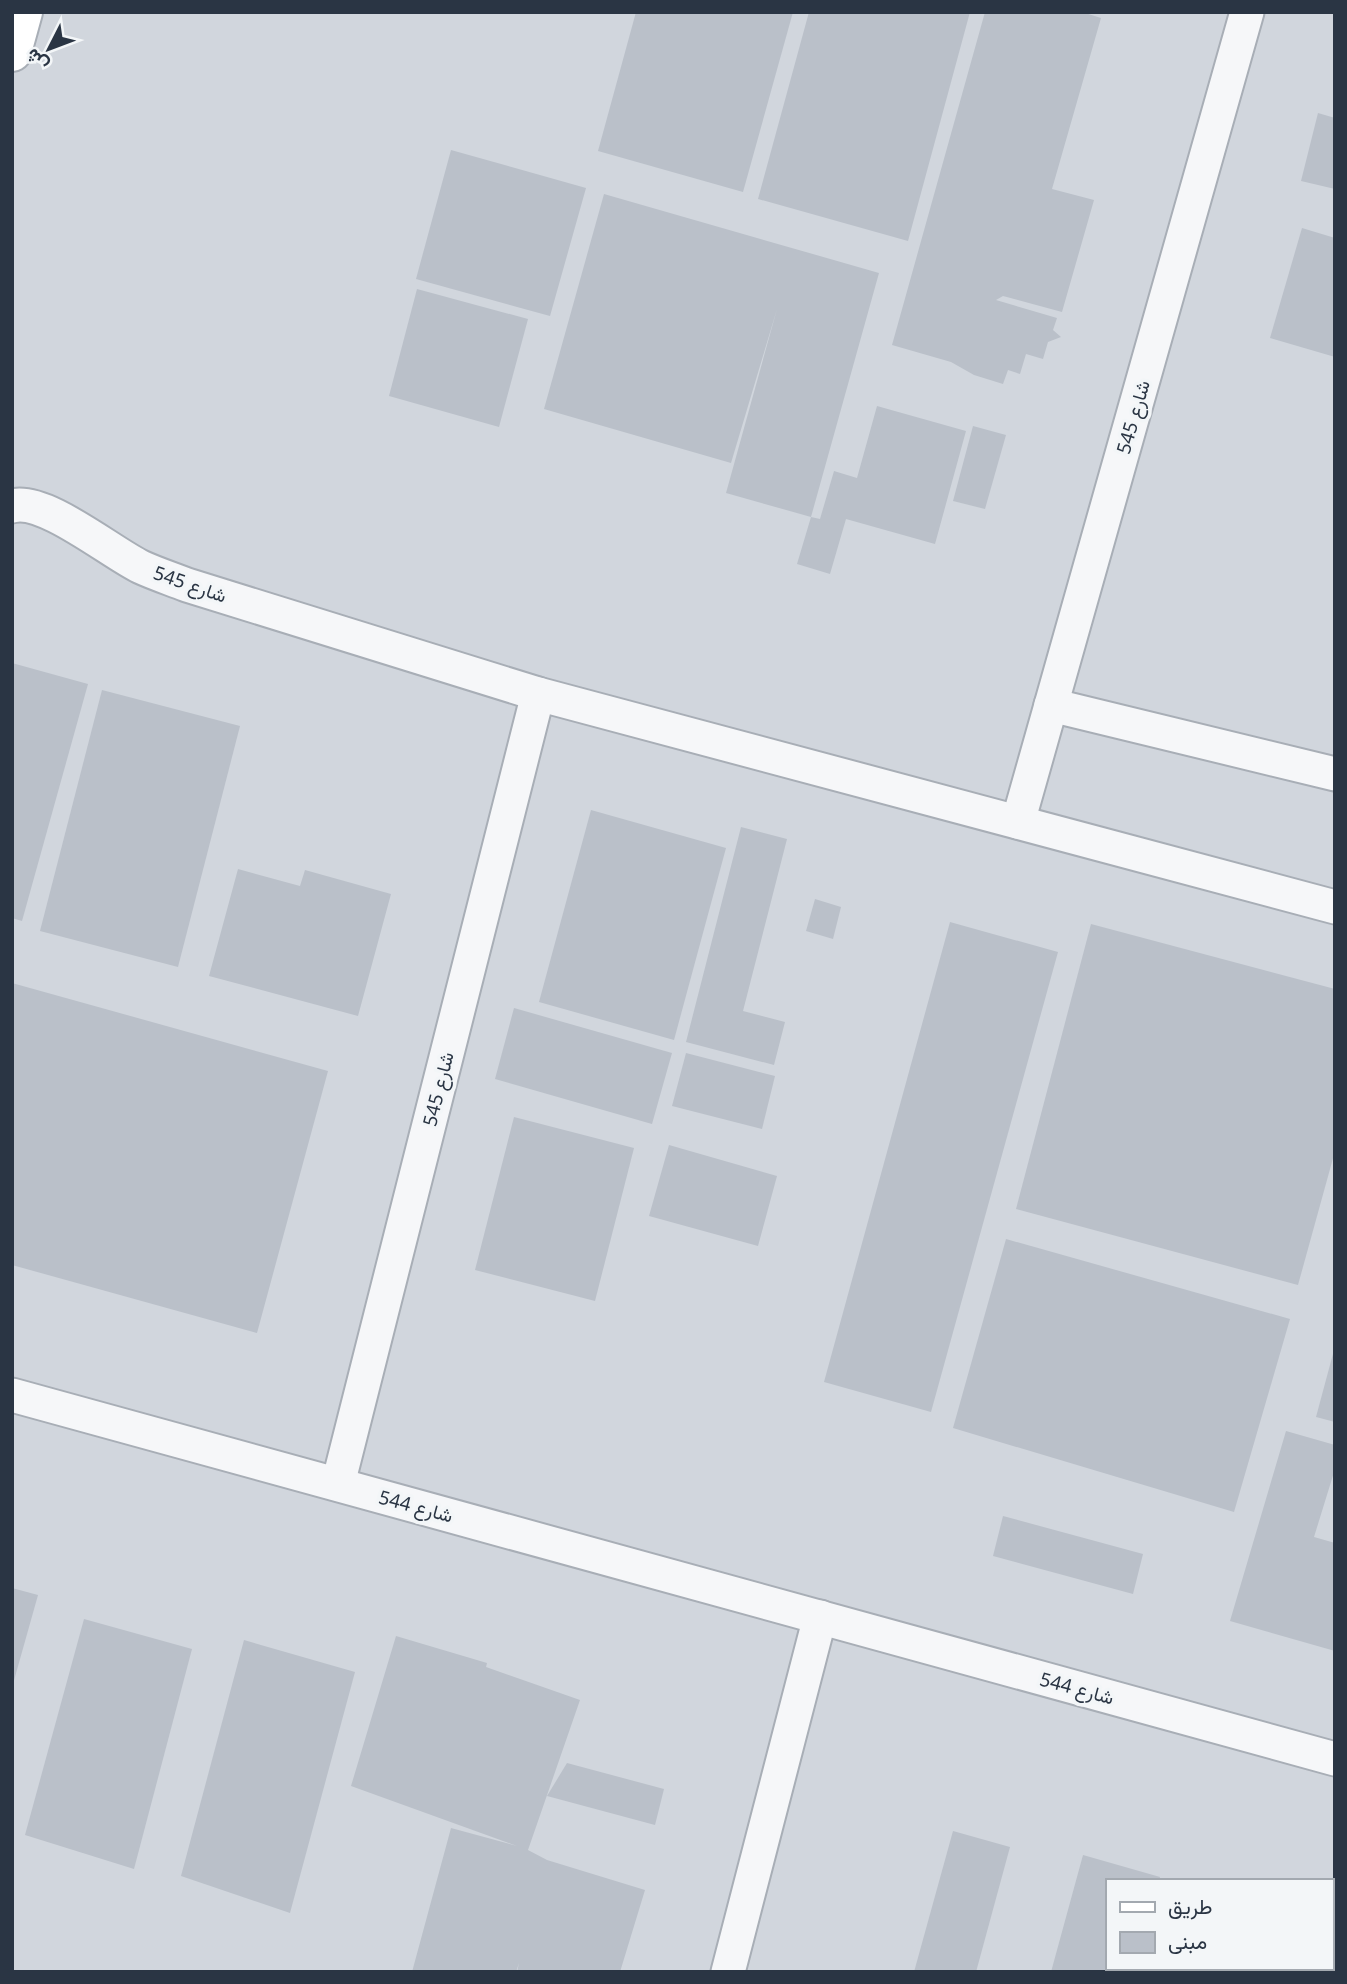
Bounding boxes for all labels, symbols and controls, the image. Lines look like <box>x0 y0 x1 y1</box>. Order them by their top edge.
north arrow <box>14 14 84 84</box>
text: ش <box>19 43 54 78</box>
street label: شارع 545 <box>1110 377 1156 457</box>
street label: شارع 545 <box>150 559 230 609</box>
street label: شارع 545 <box>416 1049 460 1129</box>
street label: شارع 544 <box>376 1484 456 1528</box>
street label: شارع 544 <box>1037 1666 1117 1710</box>
legend <box>1106 1879 1333 1970</box>
text: طريق <box>1168 1892 1213 1920</box>
text: مبنى <box>1168 1927 1207 1955</box>

